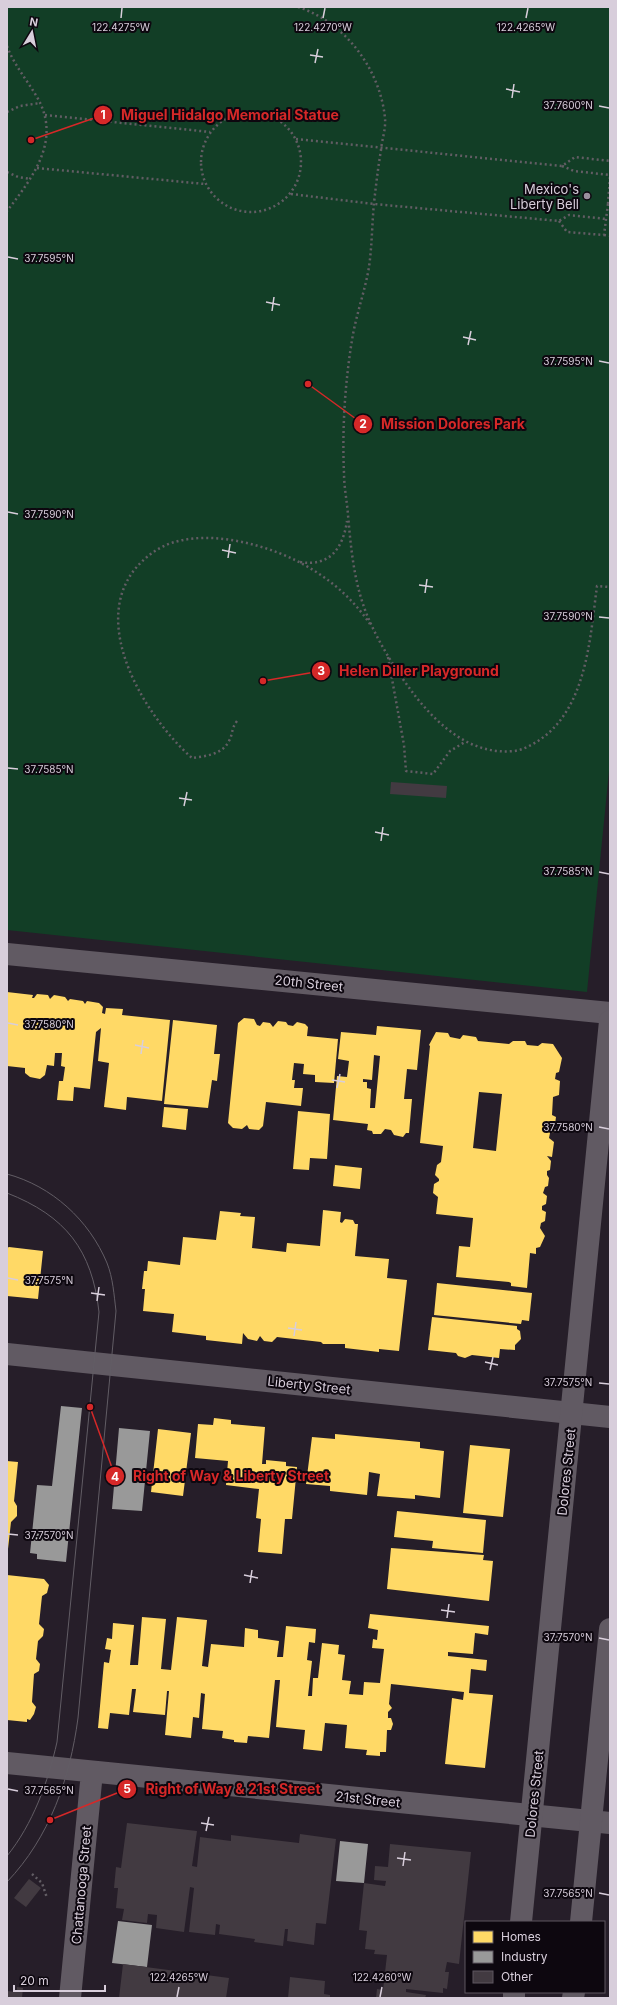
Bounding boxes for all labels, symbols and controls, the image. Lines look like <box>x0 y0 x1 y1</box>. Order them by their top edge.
north arrow <box>12 12 52 52</box>
text: N <box>28 15 39 30</box>
text: 122.4275°W <box>92 21 150 33</box>
text: 122.4270°W <box>294 21 352 33</box>
text: 122.4265°W <box>497 21 555 33</box>
text: 37.7600°N <box>543 99 593 111</box>
callout: Miguel Hidalgo Memorial Statue <box>93 102 347 128</box>
text: Miguel Hidalgo Memorial Statue <box>121 106 339 123</box>
text: 1 <box>100 107 106 122</box>
place label: Mexico's Liberty Bell <box>510 181 579 212</box>
marker: Mexico's Liberty Bell <box>582 191 592 201</box>
text: 37.7595°N <box>24 252 74 264</box>
text: 37.7595°N <box>543 355 593 367</box>
callout: Mission Dolores Park <box>353 411 533 437</box>
text: Mission Dolores Park <box>381 415 526 432</box>
text: 2 <box>359 416 367 431</box>
text: 37.7590°N <box>24 508 74 520</box>
text: 37.7590°N <box>543 610 593 622</box>
callout: Helen Diller Playground <box>311 658 506 684</box>
text: Helen Diller Playground <box>339 662 499 679</box>
text: 3 <box>317 663 325 678</box>
text: 37.7585°N <box>24 763 74 775</box>
text: 37.7585°N <box>543 865 593 877</box>
street label: 20th Street <box>274 971 344 995</box>
text: 37.7580°N <box>24 1018 74 1030</box>
text: 37.7580°N <box>543 1121 593 1133</box>
text: 37.7575°N <box>25 1274 73 1286</box>
street label: Liberty Street <box>267 1373 351 1397</box>
text: 37.7575°N <box>544 1376 592 1388</box>
street label: Dolores Street <box>553 1428 579 1516</box>
callout: Right of Way & Liberty Street <box>105 1463 337 1489</box>
text: Right of Way & Liberty Street <box>133 1467 329 1484</box>
text: 4 <box>111 1469 119 1484</box>
text: 37.7570°N <box>25 1529 73 1541</box>
text: 37.7570°N <box>544 1631 592 1643</box>
street label: Dolores Street <box>521 1750 547 1838</box>
callout: Right of Way & 21st Street <box>117 1776 329 1802</box>
text: Right of Way & 21st Street <box>145 1780 321 1797</box>
text: 5 <box>123 1781 131 1796</box>
text: 37.7565°N <box>24 1784 74 1796</box>
street label: 21st Street <box>335 1788 401 1810</box>
street label: Chattanooga Street <box>68 1825 94 1945</box>
text: 37.7565°N <box>543 1887 593 1899</box>
legend <box>465 1921 605 1993</box>
text: Homes <box>501 1929 541 1944</box>
text: Industry <box>501 1949 548 1964</box>
scale bar <box>14 1967 105 1993</box>
text: Other <box>501 1969 533 1984</box>
text: 122.4265°W <box>150 1971 208 1983</box>
text: 122.4260°W <box>353 1971 411 1983</box>
text: 20 m <box>20 1973 49 1988</box>

